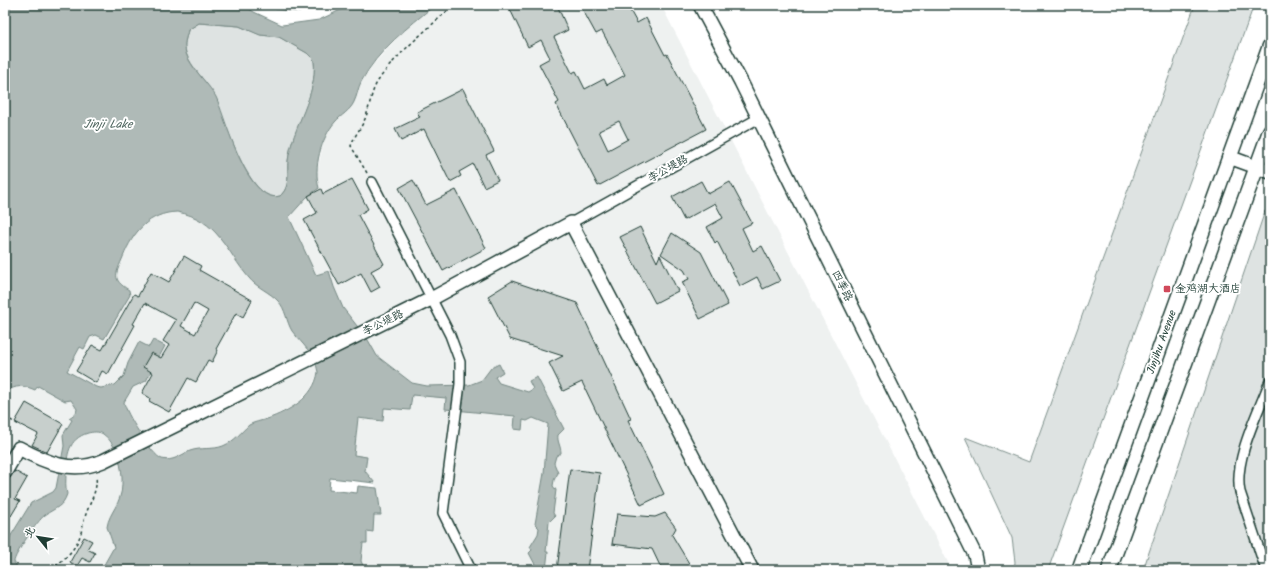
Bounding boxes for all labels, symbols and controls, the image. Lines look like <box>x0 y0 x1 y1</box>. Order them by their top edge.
water label: Jinji Lake <box>84 115 134 134</box>
street label: 李公堤路 <box>644 150 692 188</box>
street label: 四季路 <box>827 267 857 305</box>
place label: 金鸡湖大酒店 <box>1175 280 1241 298</box>
marker: 金鸡湖大酒店 <box>1162 284 1172 294</box>
street label: 李公堤路 <box>359 305 407 341</box>
street label: Jinjihu Avenue <box>1142 307 1182 377</box>
north arrow <box>18 517 58 557</box>
text: 北 <box>20 523 41 542</box>

